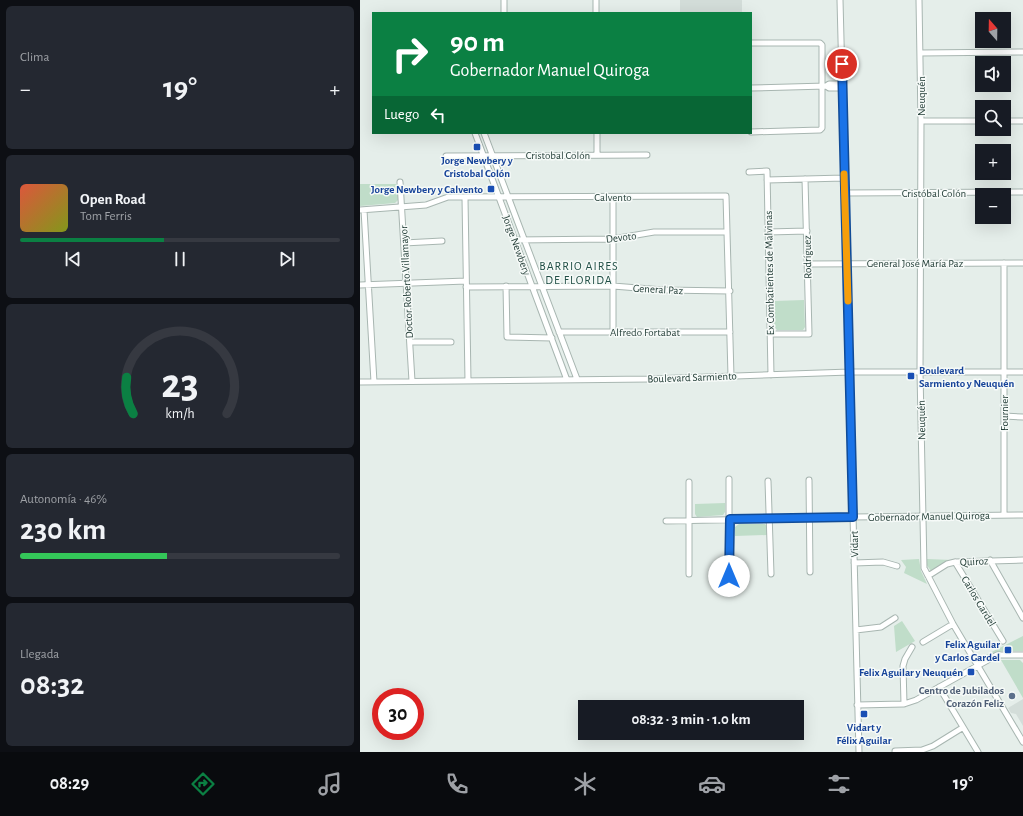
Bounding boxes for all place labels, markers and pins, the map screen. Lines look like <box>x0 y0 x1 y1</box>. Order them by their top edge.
pin <box>825 47 859 81</box>
marker: Jorge Newbery y Cristobal Colón <box>472 142 482 152</box>
place label: Jorge Newbery y Cristobal Colón <box>441 155 513 179</box>
place label: Jorge Newbery y Calvento <box>371 184 484 195</box>
marker: Jorge Newbery y Calvento <box>486 184 496 194</box>
place label: Boulevard Sarmiento y Neuquén <box>919 365 1014 389</box>
marker: Boulevard Sarmiento y Neuquén <box>906 371 916 381</box>
place label: Felix Aguilar y Carlos Gardel <box>934 639 1000 663</box>
marker: Felix Aguilar y Carlos Gardel <box>1003 645 1013 655</box>
place label: Felix Aguilar y Neuquén <box>859 667 963 678</box>
marker: Felix Aguilar y Neuquén <box>966 667 976 677</box>
place label: Centro de Jubilados Corazón Feliz <box>919 685 1004 709</box>
marker: Centro de Jubilados Corazón Feliz <box>1007 691 1017 701</box>
marker: Vidart y Félix Aguilar <box>859 709 869 719</box>
place label: Vidart y Félix Aguilar <box>836 722 892 746</box>

